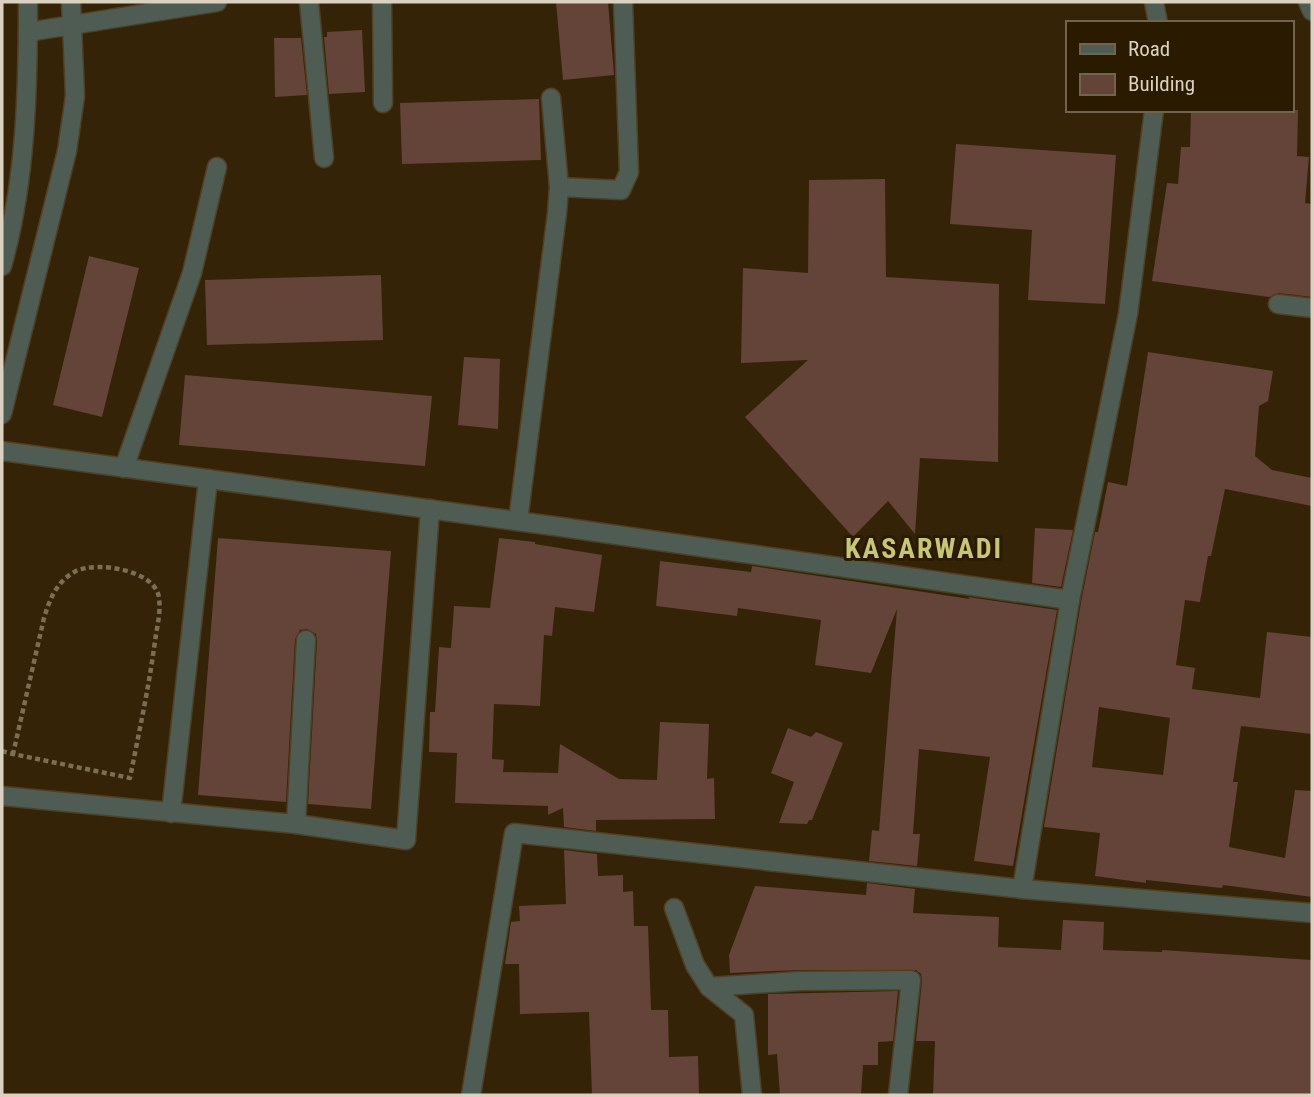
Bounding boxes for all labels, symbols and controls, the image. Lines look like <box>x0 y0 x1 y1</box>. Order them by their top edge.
legend <box>1066 21 1293 112</box>
text: Road <box>1128 37 1170 61</box>
text: Building <box>1128 72 1195 96</box>
district label: KASARWADI <box>845 532 1003 565</box>

